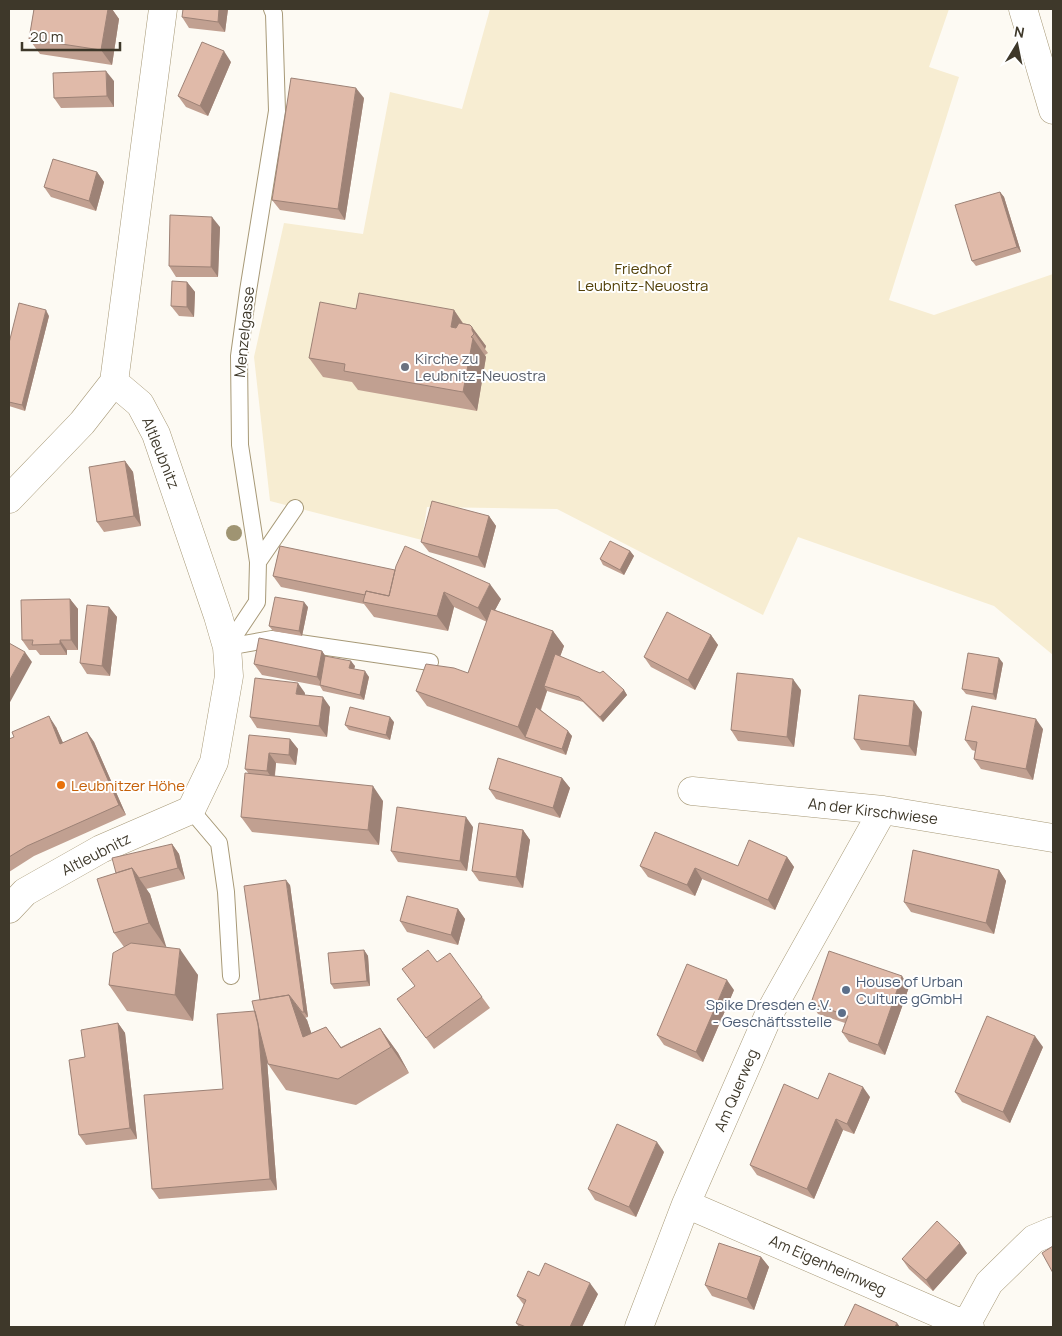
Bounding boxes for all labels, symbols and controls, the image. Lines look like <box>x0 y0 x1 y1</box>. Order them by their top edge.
scale bar <box>22 20 120 52</box>
north arrow <box>992 20 1042 70</box>
text: N <box>1013 21 1026 42</box>
text: 20 m <box>30 26 63 47</box>
park label: Friedhof Leubnitz-Neuostra <box>578 258 708 296</box>
street label: Menzelgasse <box>229 285 259 379</box>
place label: Kirche zu Leubnitz-Neuostra <box>415 348 546 386</box>
marker: Kirche zu Leubnitz-Neuostra <box>399 361 411 373</box>
street label: Altleubnitz <box>137 414 185 492</box>
place label: Leubnitzer Höhe <box>71 775 185 796</box>
marker: Leubnitzer Höhe <box>55 779 67 791</box>
street label: An der Kirschwiese <box>807 793 939 829</box>
street label: Altleubnitz <box>58 827 134 880</box>
place label: House of Urban Culture gGmbH <box>856 971 963 1009</box>
marker: House of Urban Culture gGmbH <box>840 984 852 996</box>
place label: Spike Dresden e.V. - Geschäftsstelle <box>706 994 832 1032</box>
marker: Spike Dresden e.V. - Geschäftsstelle <box>836 1007 848 1019</box>
street label: Am Querweg <box>709 1045 763 1135</box>
street label: Am Eigenheimweg <box>766 1230 890 1300</box>

